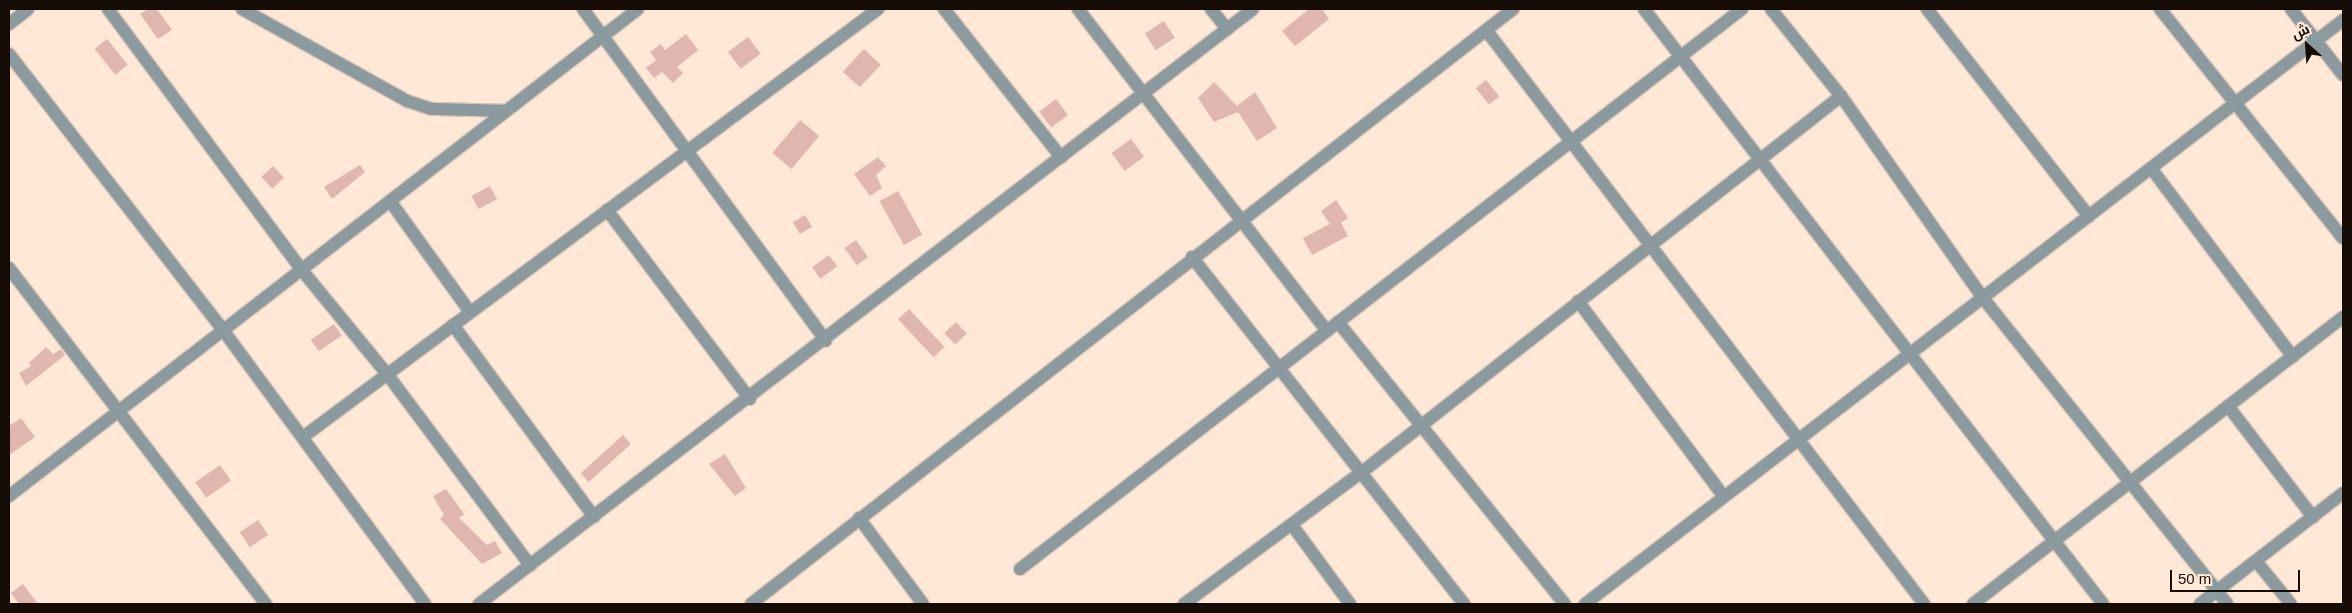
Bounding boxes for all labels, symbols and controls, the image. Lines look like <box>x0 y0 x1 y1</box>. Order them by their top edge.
north arrow <box>2282 20 2332 70</box>
text: ش <box>2289 20 2312 43</box>
scale bar <box>2172 560 2302 592</box>
text: 50 m <box>2178 570 2211 587</box>

